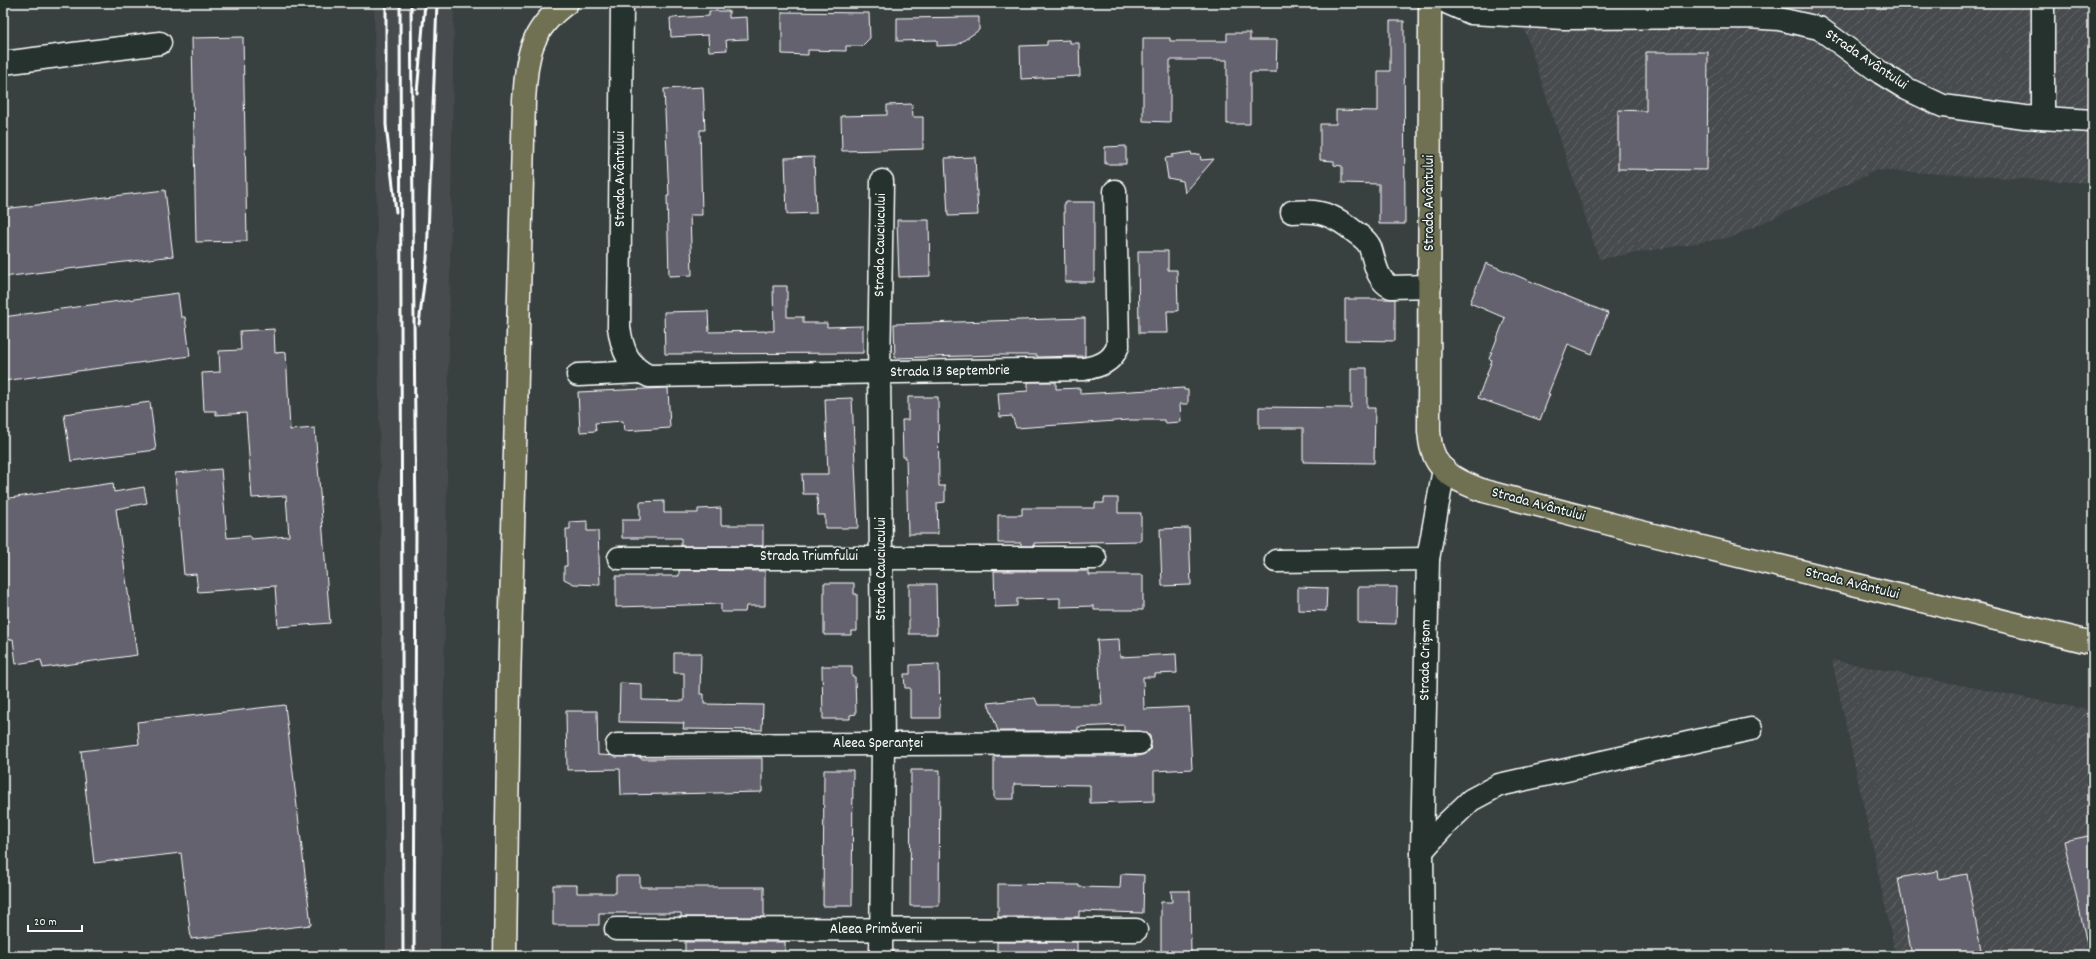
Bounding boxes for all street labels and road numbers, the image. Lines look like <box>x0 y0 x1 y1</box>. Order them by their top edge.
street label: Strada Avântului <box>1820 24 1912 96</box>
street label: Strada Avântului <box>610 131 632 227</box>
street label: Strada Avântului <box>1419 155 1441 251</box>
street label: Strada Cauciucului <box>869 193 893 297</box>
street label: Strada 13 Septembrie <box>890 360 1010 384</box>
street label: Strada Avântului <box>1489 482 1587 528</box>
street label: Strada Cauciucului <box>871 517 893 621</box>
street label: Strada Triumfului <box>760 546 858 568</box>
street label: Strada Avântului <box>1803 562 1901 606</box>
street label: Strada Crișom <box>1414 619 1438 701</box>
street label: Aleea Speranței <box>833 733 923 755</box>
street label: Aleea Primăverii <box>830 919 922 941</box>

